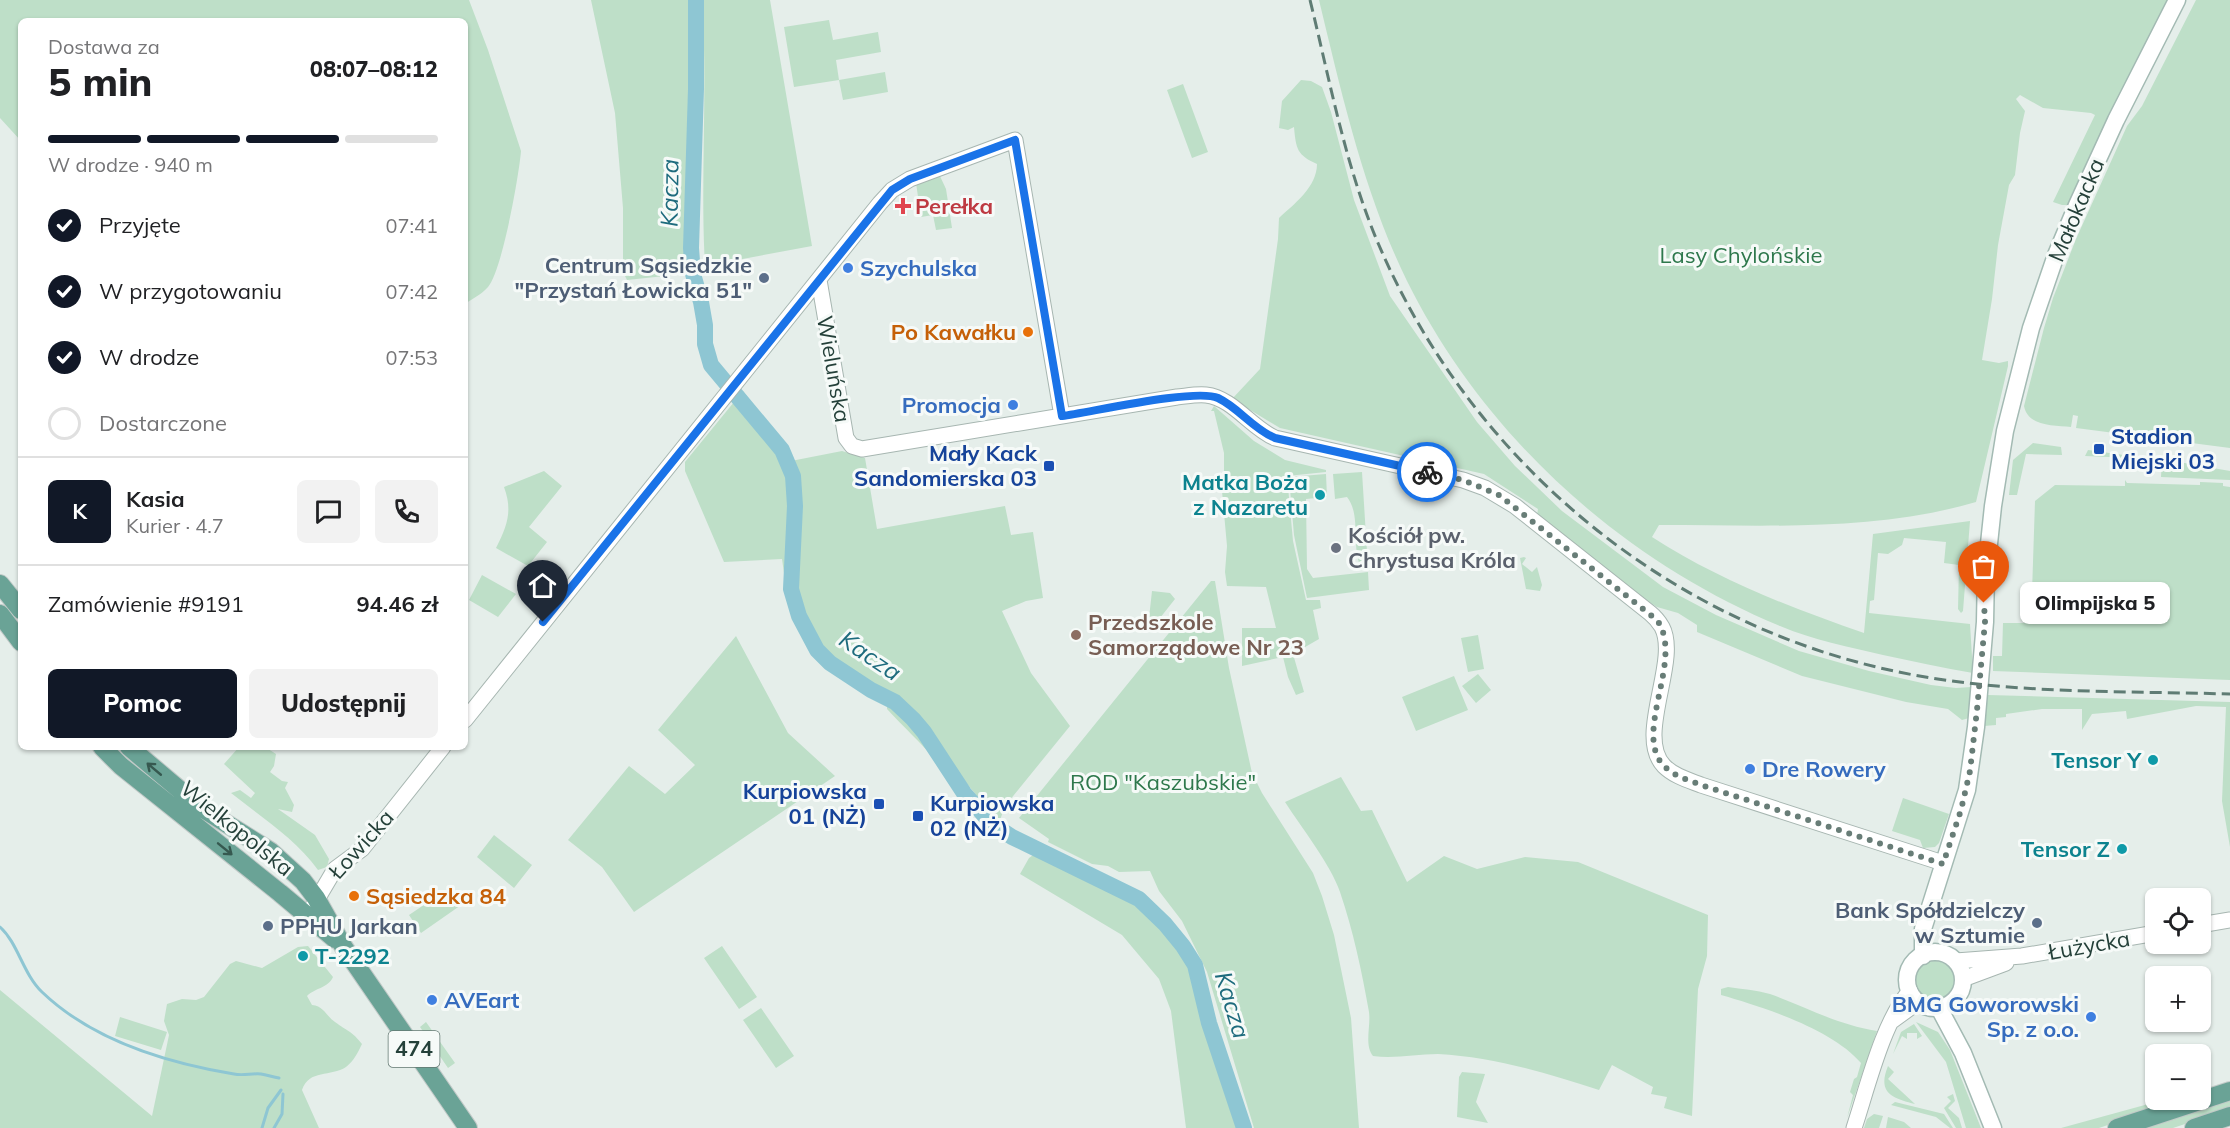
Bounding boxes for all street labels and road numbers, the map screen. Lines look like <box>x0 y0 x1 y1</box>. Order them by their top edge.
street label: Małokacka <box>2042 154 2110 266</box>
street label: Wieluńska <box>811 313 857 425</box>
street label: Wielkopolska <box>175 774 299 882</box>
street label: Łowicka <box>322 803 399 885</box>
street label: Łużycka <box>2045 924 2132 966</box>
road number: 474 <box>388 1031 440 1067</box>

